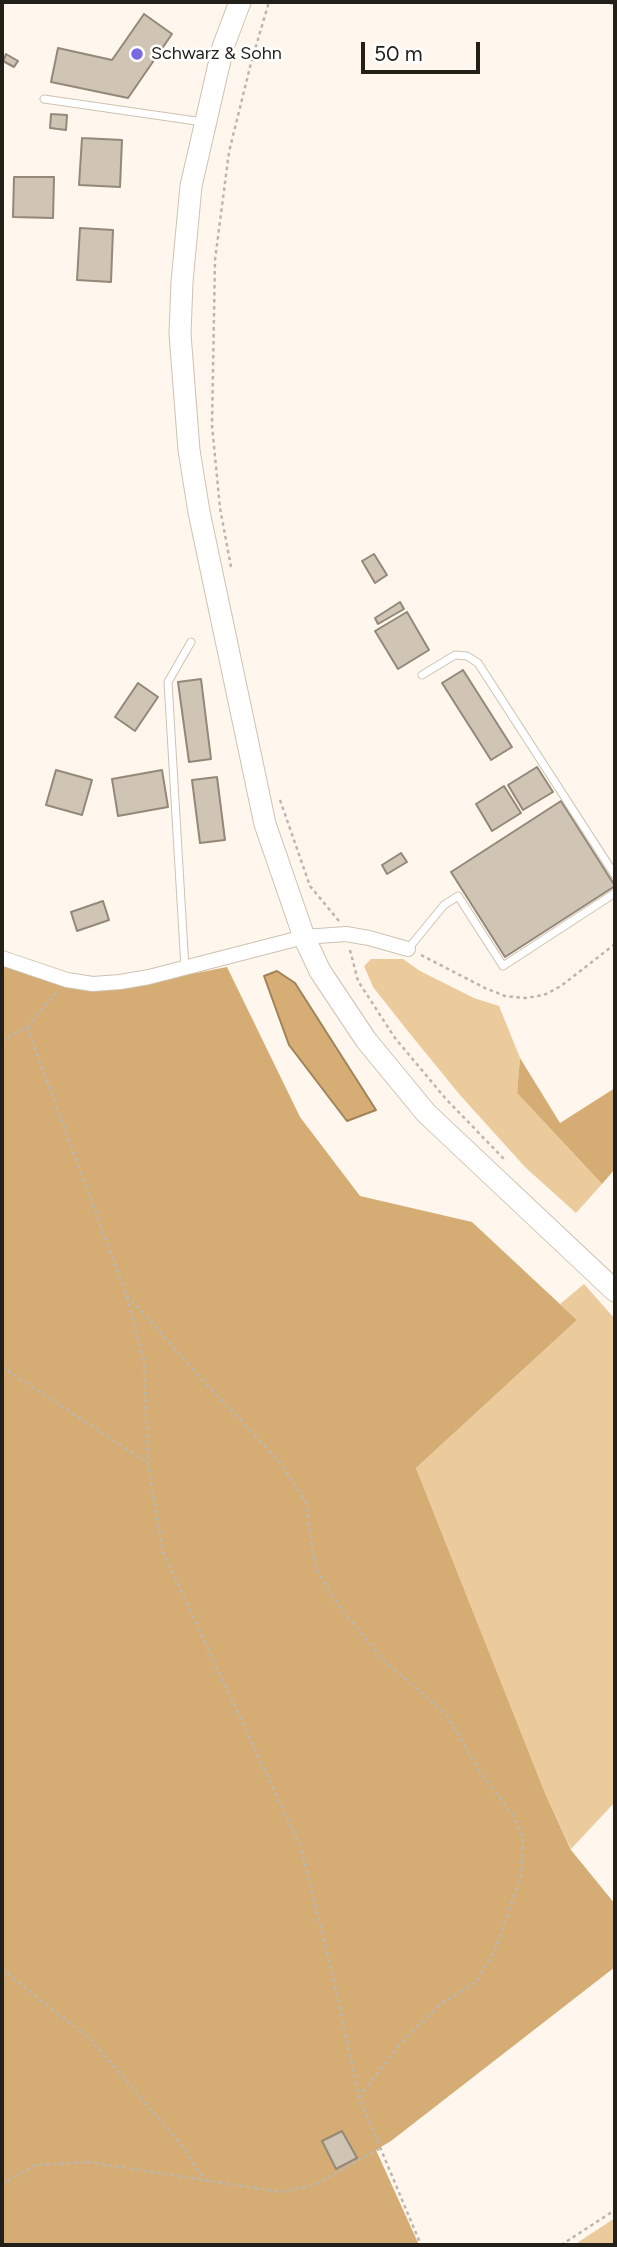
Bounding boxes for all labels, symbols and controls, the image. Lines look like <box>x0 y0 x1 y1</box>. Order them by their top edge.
scale bar <box>365 28 484 72</box>
text: 50 m <box>374 41 423 66</box>
place label: Schwarz & Sohn <box>151 43 282 65</box>
marker: Schwarz & Sohn <box>129 46 145 62</box>

